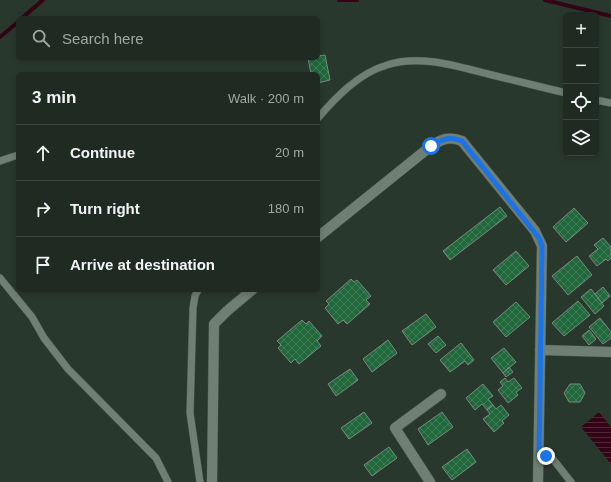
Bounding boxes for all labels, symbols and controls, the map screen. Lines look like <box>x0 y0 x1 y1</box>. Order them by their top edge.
map controls <box>563 12 599 156</box>
button: + <box>563 12 599 48</box>
search box <box>16 16 320 60</box>
icon: search <box>30 27 52 49</box>
text: Search here <box>62 30 144 47</box>
button: − <box>563 48 599 84</box>
button: locate <box>563 84 599 120</box>
text: 3 min <box>32 88 76 107</box>
text: Walk · 200 m <box>228 91 304 106</box>
button: layers <box>563 120 599 156</box>
route start <box>422 137 440 155</box>
icon: ahead <box>32 142 54 164</box>
text: Continue <box>70 144 135 161</box>
text: 20 m <box>275 145 304 160</box>
icon: right <box>32 198 54 220</box>
text: Turn right <box>70 200 140 217</box>
text: 180 m <box>268 201 304 216</box>
icon: arrive <box>32 254 54 276</box>
text: Arrive at destination <box>70 256 215 273</box>
route end <box>537 447 555 465</box>

